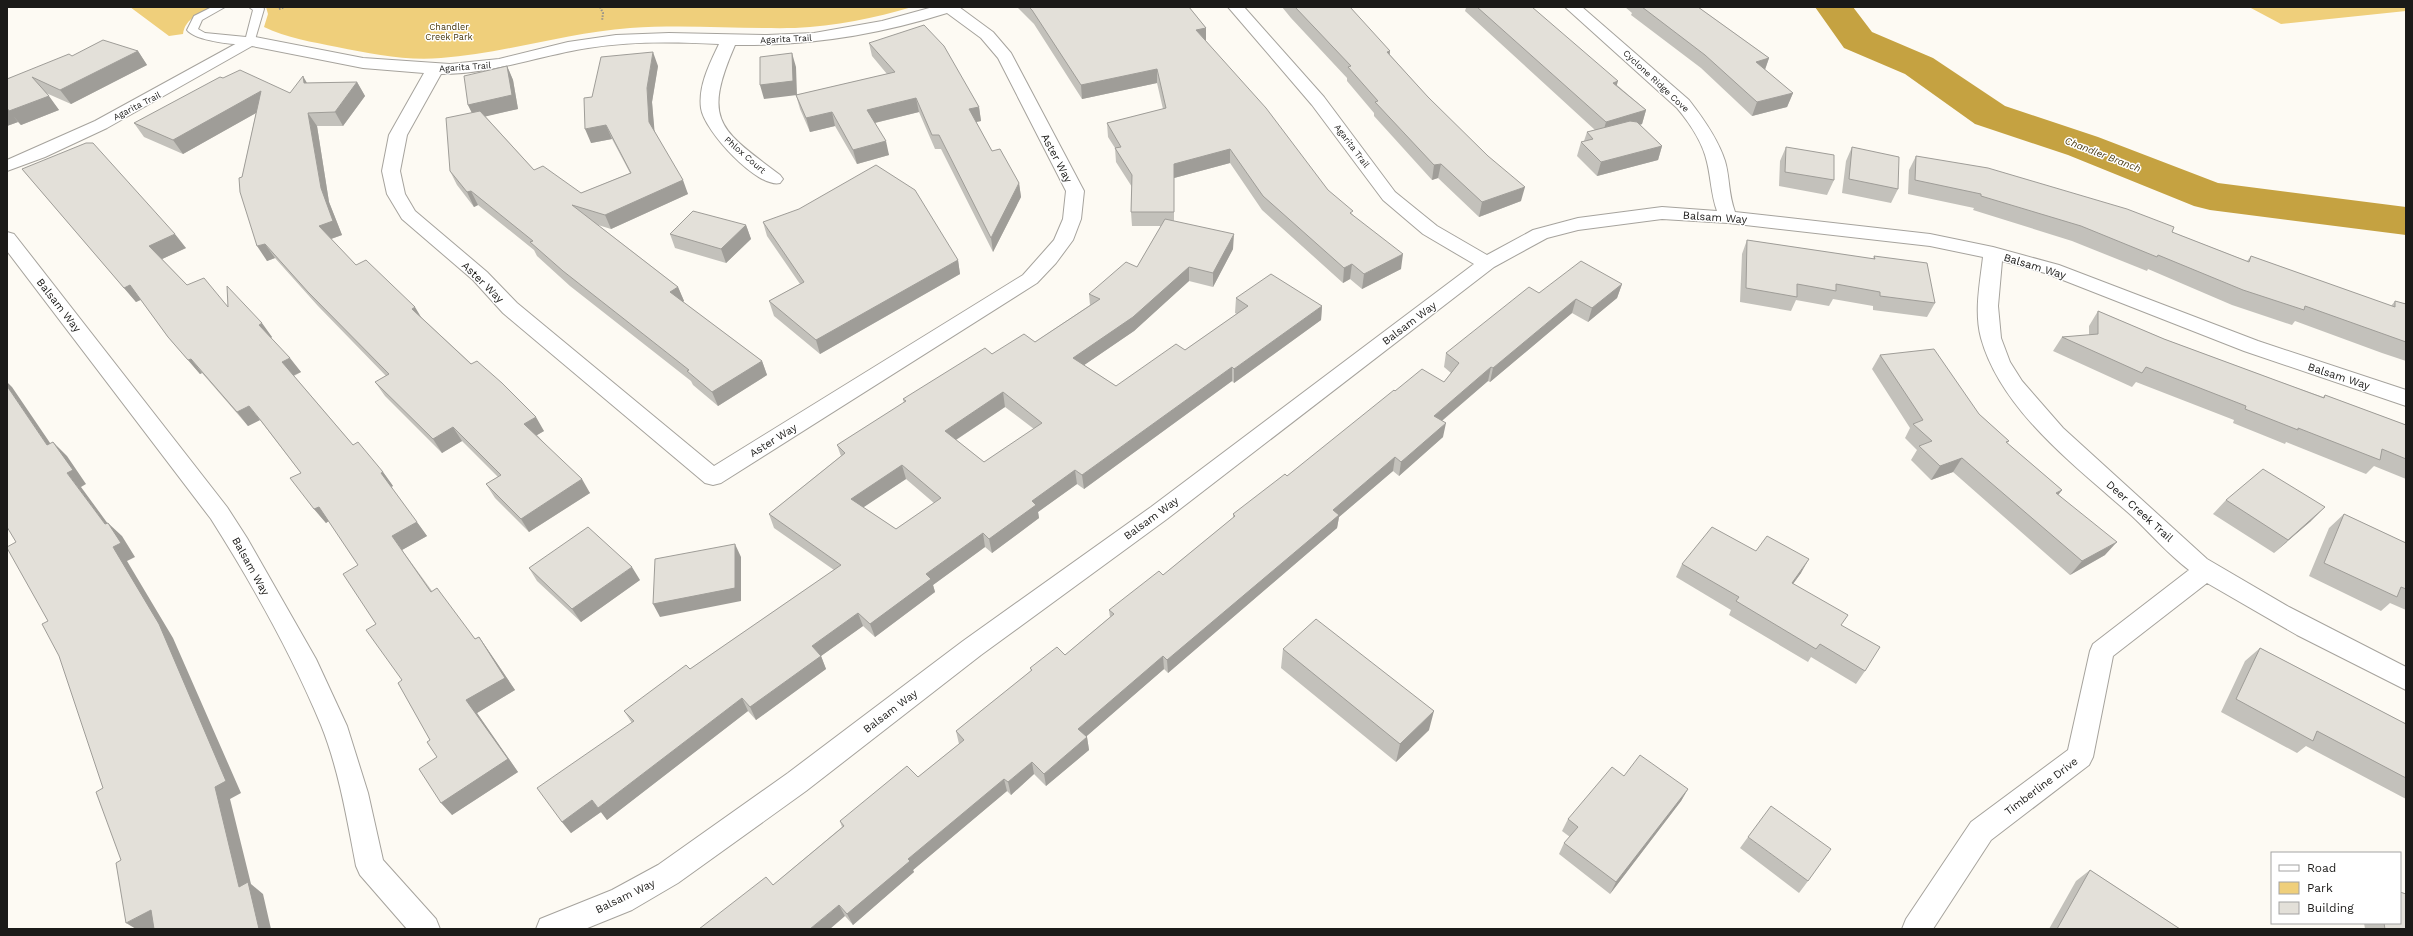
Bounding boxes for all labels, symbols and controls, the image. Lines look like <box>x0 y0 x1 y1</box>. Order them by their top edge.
park label: Chandler Creek Park <box>425 22 473 42</box>
street label: Agarita Trail <box>760 33 812 45</box>
street label: Cyclone Ridge Cove <box>1621 48 1691 114</box>
street label: Agarita Trail <box>439 60 492 74</box>
street label: Agarita Trail <box>112 90 163 122</box>
street label: Agarita Trail <box>1332 122 1372 170</box>
street label: Aster Way <box>1038 132 1075 185</box>
street label: Phlox Court <box>722 134 768 176</box>
water label: Chandler Branch <box>2063 135 2142 174</box>
street label: Balsam Way <box>1682 209 1748 226</box>
street label: Balsam Way <box>2002 251 2068 282</box>
street label: Aster Way <box>459 259 507 306</box>
street label: Balsam Way <box>34 276 84 335</box>
street label: Balsam Way <box>1380 299 1439 348</box>
street label: Balsam Way <box>2306 360 2372 393</box>
street label: Aster Way <box>747 421 800 460</box>
street label: Deer Creek Trail <box>2104 478 2176 545</box>
street label: Balsam Way <box>1121 494 1181 543</box>
street label: Balsam Way <box>229 535 272 598</box>
street label: Balsam Way <box>861 687 920 736</box>
street label: Timberline Drive <box>2002 755 2080 818</box>
legend <box>2271 852 2401 924</box>
text: Road <box>2307 861 2336 875</box>
street label: Balsam Way <box>593 876 657 916</box>
text: Park <box>2307 881 2333 895</box>
text: Building <box>2307 901 2354 915</box>

